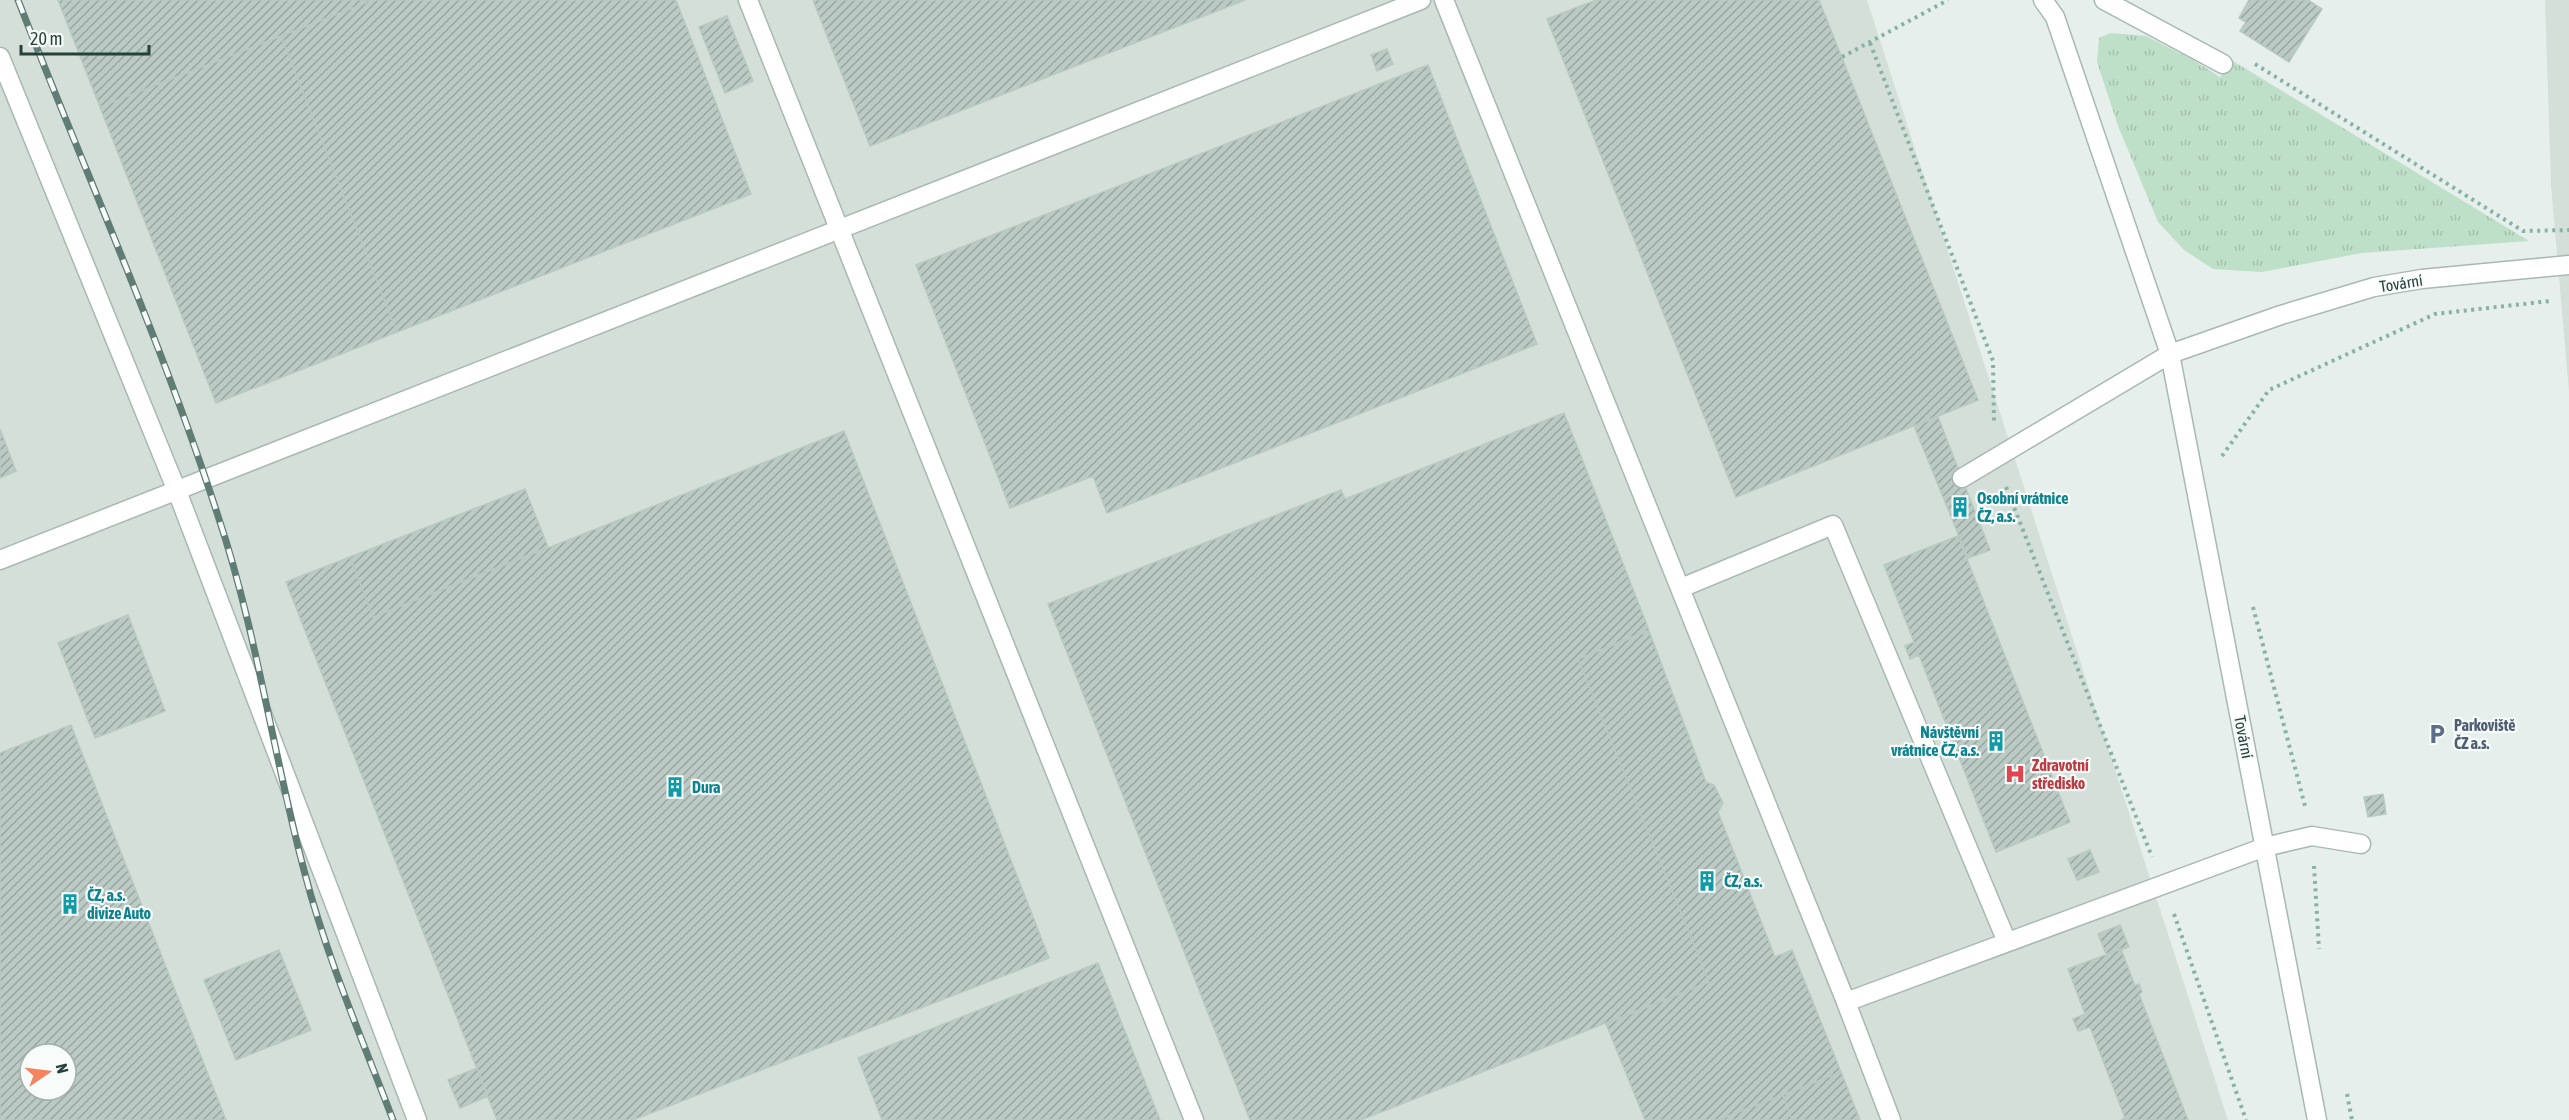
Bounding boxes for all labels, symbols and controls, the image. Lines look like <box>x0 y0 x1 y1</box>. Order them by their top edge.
scale bar <box>21 18 148 56</box>
text: 20 m <box>30 28 62 49</box>
street label: Tovární <box>2378 271 2424 295</box>
place label: Osobní vrátnice ČZ, a.s. <box>1977 489 2068 525</box>
building icon: Osobní vrátnice ČZ, a.s. <box>1948 495 1972 519</box>
street label: Tovární <box>2231 714 2257 760</box>
place label: Parkoviště ČZ a.s. <box>2454 716 2515 752</box>
parking icon: Parkoviště ČZ a.s. <box>2425 722 2449 746</box>
place label: Návštěvní vrátnice ČZ, a.s. <box>1891 723 1979 759</box>
building icon: Návštěvní vrátnice ČZ, a.s. <box>1984 729 2008 753</box>
place label: Zdravotní středisko <box>2032 756 2089 792</box>
hospital icon: Zdravotní středisko <box>2003 762 2027 786</box>
building icon: Dura <box>663 775 687 799</box>
place label: Dura <box>692 778 721 796</box>
building icon: ČZ, a.s. <box>1695 869 1719 893</box>
place label: ČZ, a.s. <box>1724 872 1762 890</box>
place label: ČZ, a.s. divize Auto <box>87 886 152 922</box>
building icon: ČZ, a.s. divize Auto <box>58 892 82 916</box>
north arrow <box>18 1042 78 1102</box>
text: N <box>53 1062 72 1075</box>

